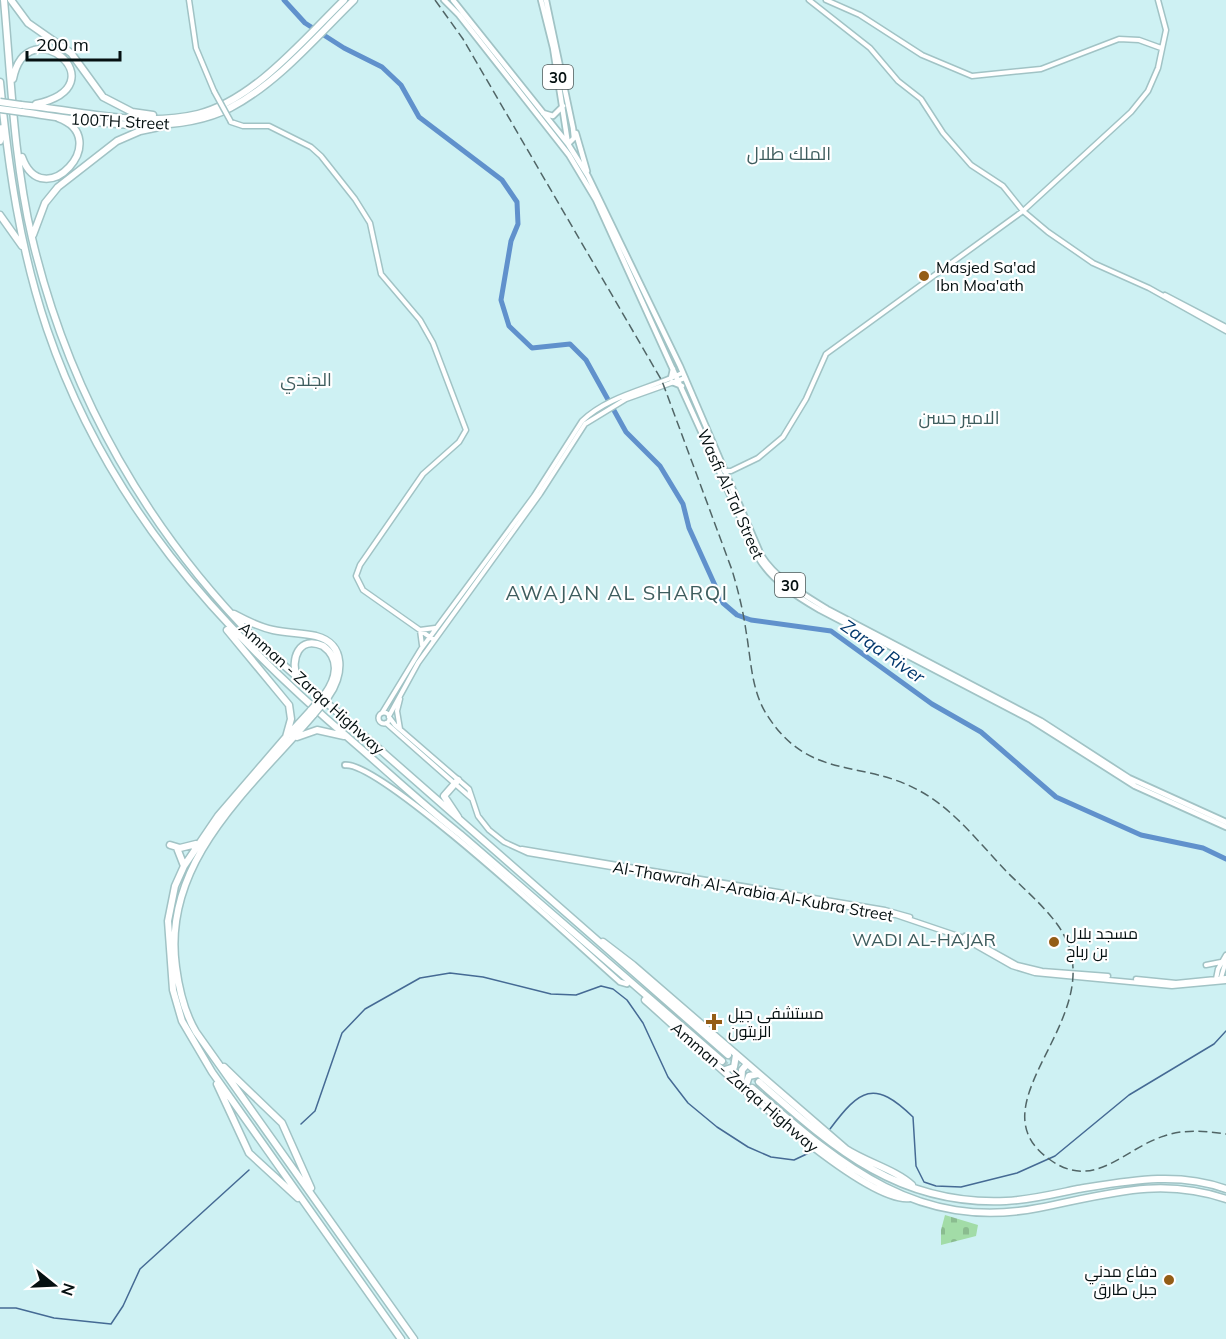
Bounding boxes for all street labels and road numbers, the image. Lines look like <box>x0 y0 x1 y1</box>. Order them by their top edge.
road number: 30 <box>543 65 573 89</box>
street label: 100TH Street <box>70 108 170 134</box>
street label: Wasfi Al-Tal Street <box>693 426 769 562</box>
road number: 30 <box>775 573 805 597</box>
street label: Amman - Zarqa Highway <box>235 617 389 759</box>
street label: Al-Thawrah Al-Arabia Al-Kubra Street <box>611 856 895 926</box>
street label: Amman - Zarqa Highway <box>667 1018 823 1157</box>

